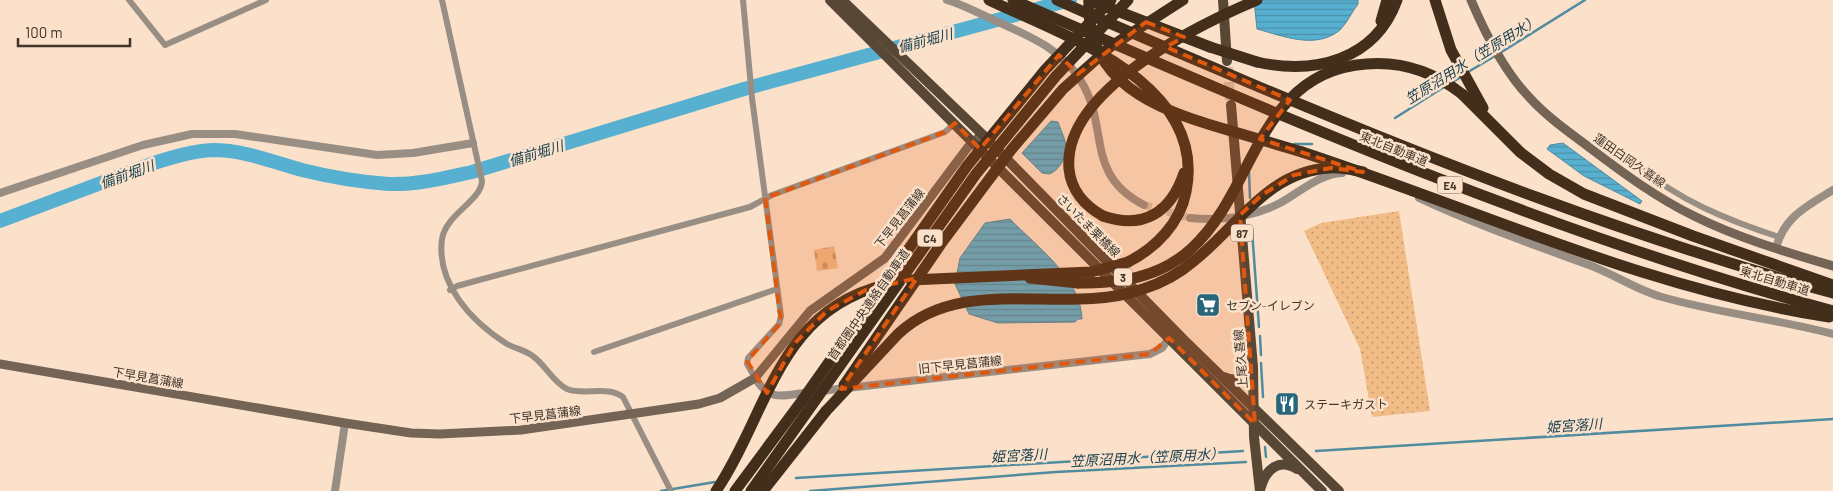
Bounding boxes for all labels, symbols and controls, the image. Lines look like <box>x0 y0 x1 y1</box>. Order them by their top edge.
water label: 笠原沼用水（笠原用水） <box>1402 11 1542 107</box>
scale bar <box>18 15 130 47</box>
text: 100 m <box>25 23 63 41</box>
water label: 備前堀川 <box>896 24 956 55</box>
street label: 東北自動車道 <box>1358 128 1430 168</box>
street label: 蓮田白岡久喜線 <box>1592 130 1668 190</box>
water label: 備前堀川 <box>507 136 567 169</box>
water label: 備前堀川 <box>98 156 158 192</box>
road number: E4 <box>1438 176 1462 194</box>
street label: 下早見菖蒲線 <box>871 185 927 251</box>
street label: さいたま栗橋線 <box>1054 190 1124 260</box>
road number: 87 <box>1231 224 1253 242</box>
road number: C4 <box>918 230 942 247</box>
street label: 首都圏中央連絡自動車道 <box>824 246 912 362</box>
street label: 東北自動車道 <box>1739 263 1811 297</box>
road number: 3 <box>1114 268 1132 286</box>
supermarket icon: セブン-イレブン <box>1195 292 1221 318</box>
place label: セブン-イレブン <box>1226 298 1315 312</box>
street label: 上尾久喜線 <box>1230 328 1250 390</box>
street label: 旧下早見菖蒲線 <box>917 353 1003 375</box>
street label: 下早見菖蒲線 <box>111 364 185 390</box>
restaurant icon: ステーキガスト <box>1274 391 1300 417</box>
place label: ステーキガスト <box>1304 397 1388 411</box>
street label: 下早見菖蒲線 <box>508 403 582 425</box>
water label: 姫宮落川 <box>1545 414 1605 435</box>
water label: 笠原沼用水（笠原用水） <box>1070 444 1224 470</box>
water label: 姫宮落川 <box>991 445 1049 465</box>

